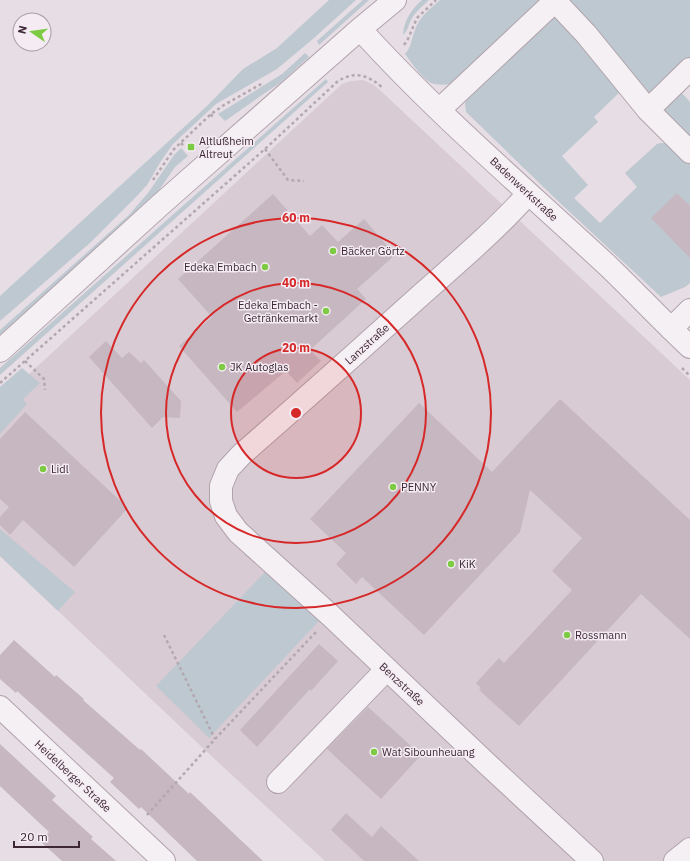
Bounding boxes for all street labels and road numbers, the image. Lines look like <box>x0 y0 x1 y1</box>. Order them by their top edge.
street label: Badenwerkstraße <box>487 154 561 224</box>
street label: Lanzstraße <box>342 320 392 368</box>
street label: Benzstraße <box>377 660 427 708</box>
street label: Heidelberger Straße <box>32 737 114 815</box>

